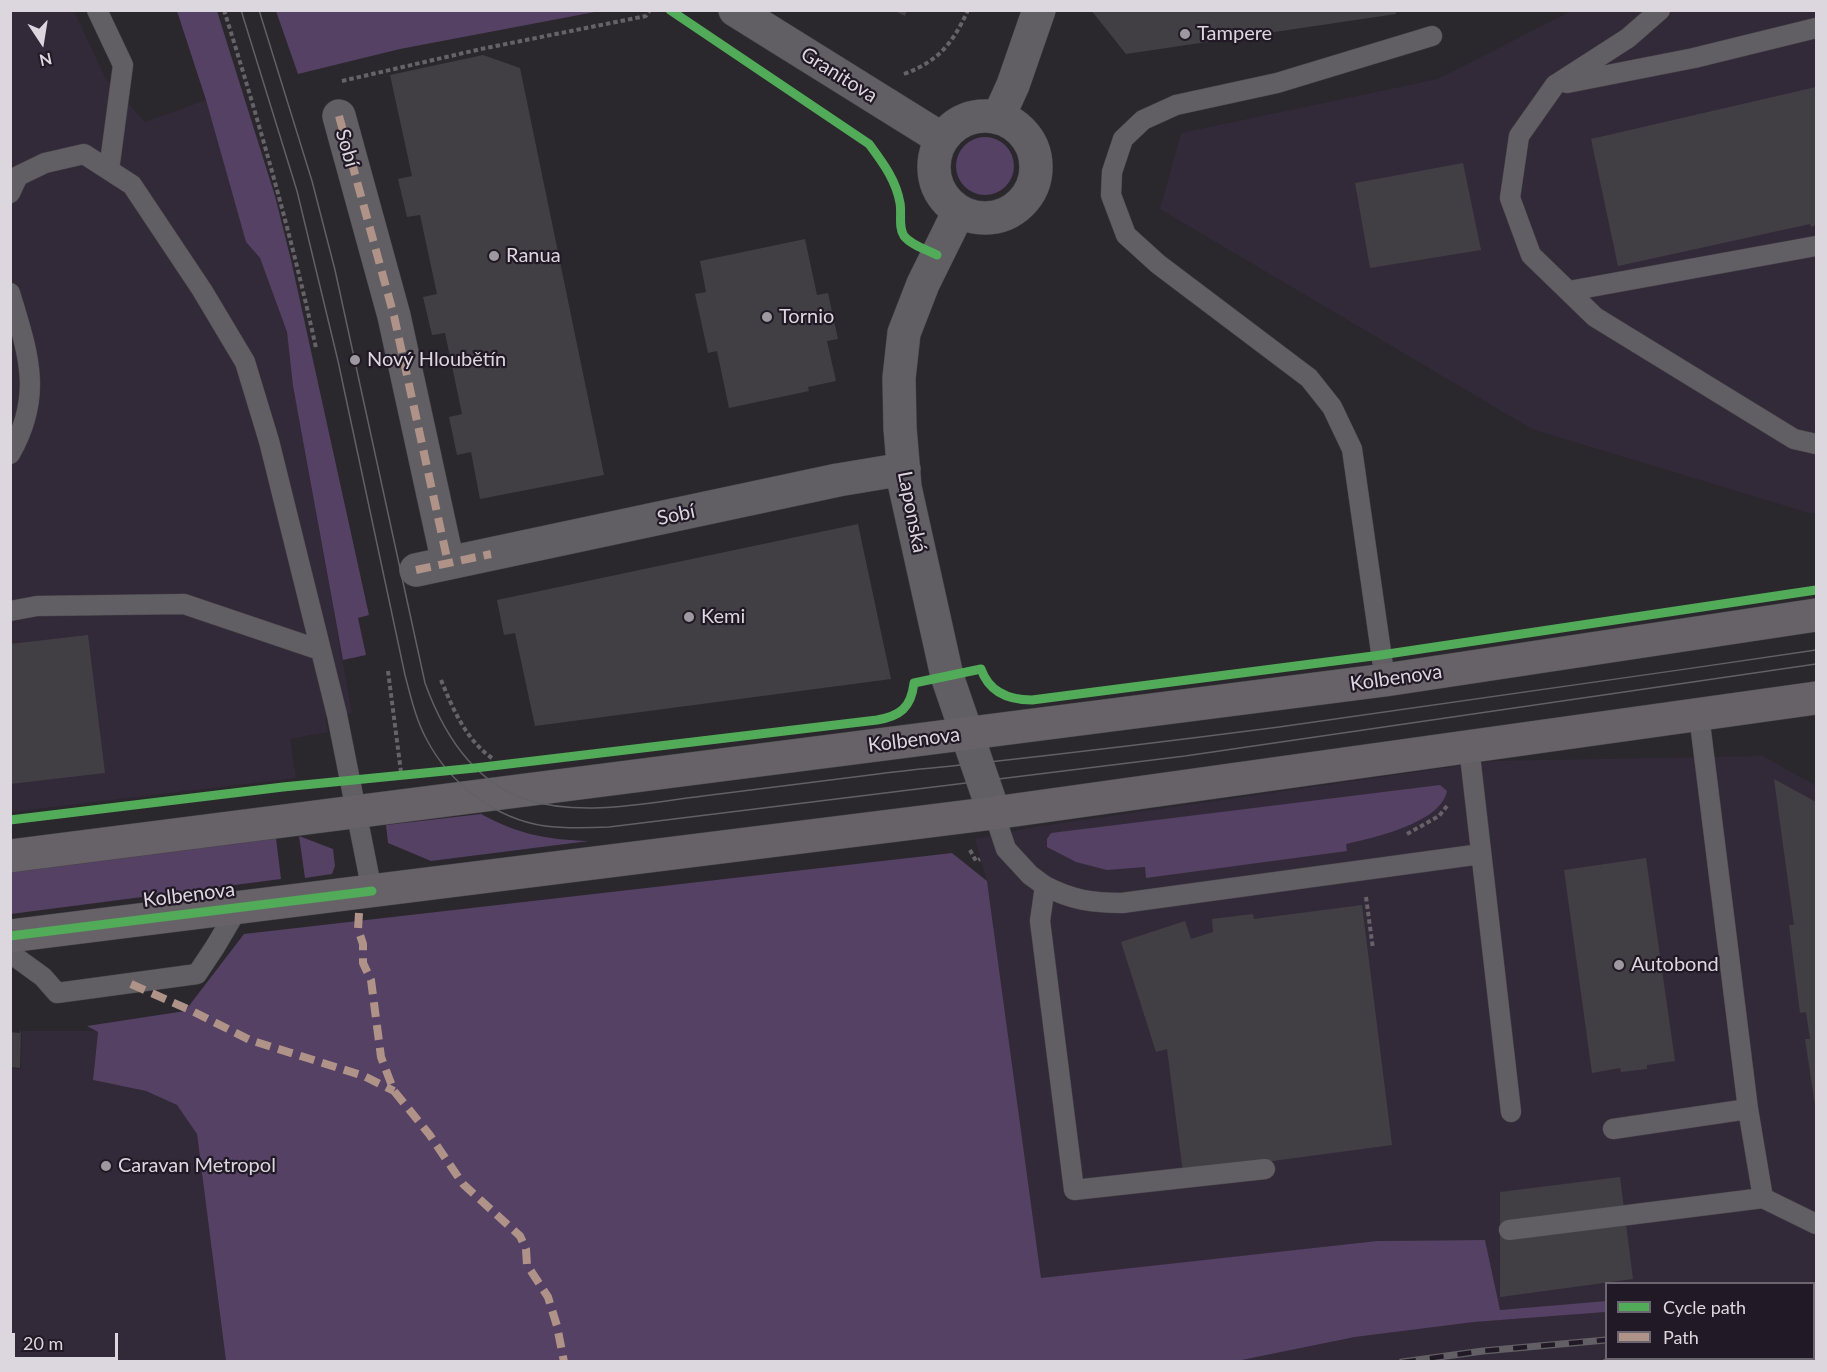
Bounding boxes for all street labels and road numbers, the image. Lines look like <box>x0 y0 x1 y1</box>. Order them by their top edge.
street label: Granitova <box>796 42 882 108</box>
street label: Sobí <box>330 126 364 170</box>
street label: Laponská <box>892 469 932 555</box>
street label: Sobí <box>655 499 697 531</box>
street label: Kolbenova <box>1348 660 1444 696</box>
street label: Kolbenova <box>867 722 961 758</box>
street label: Kolbenova <box>142 877 236 913</box>

